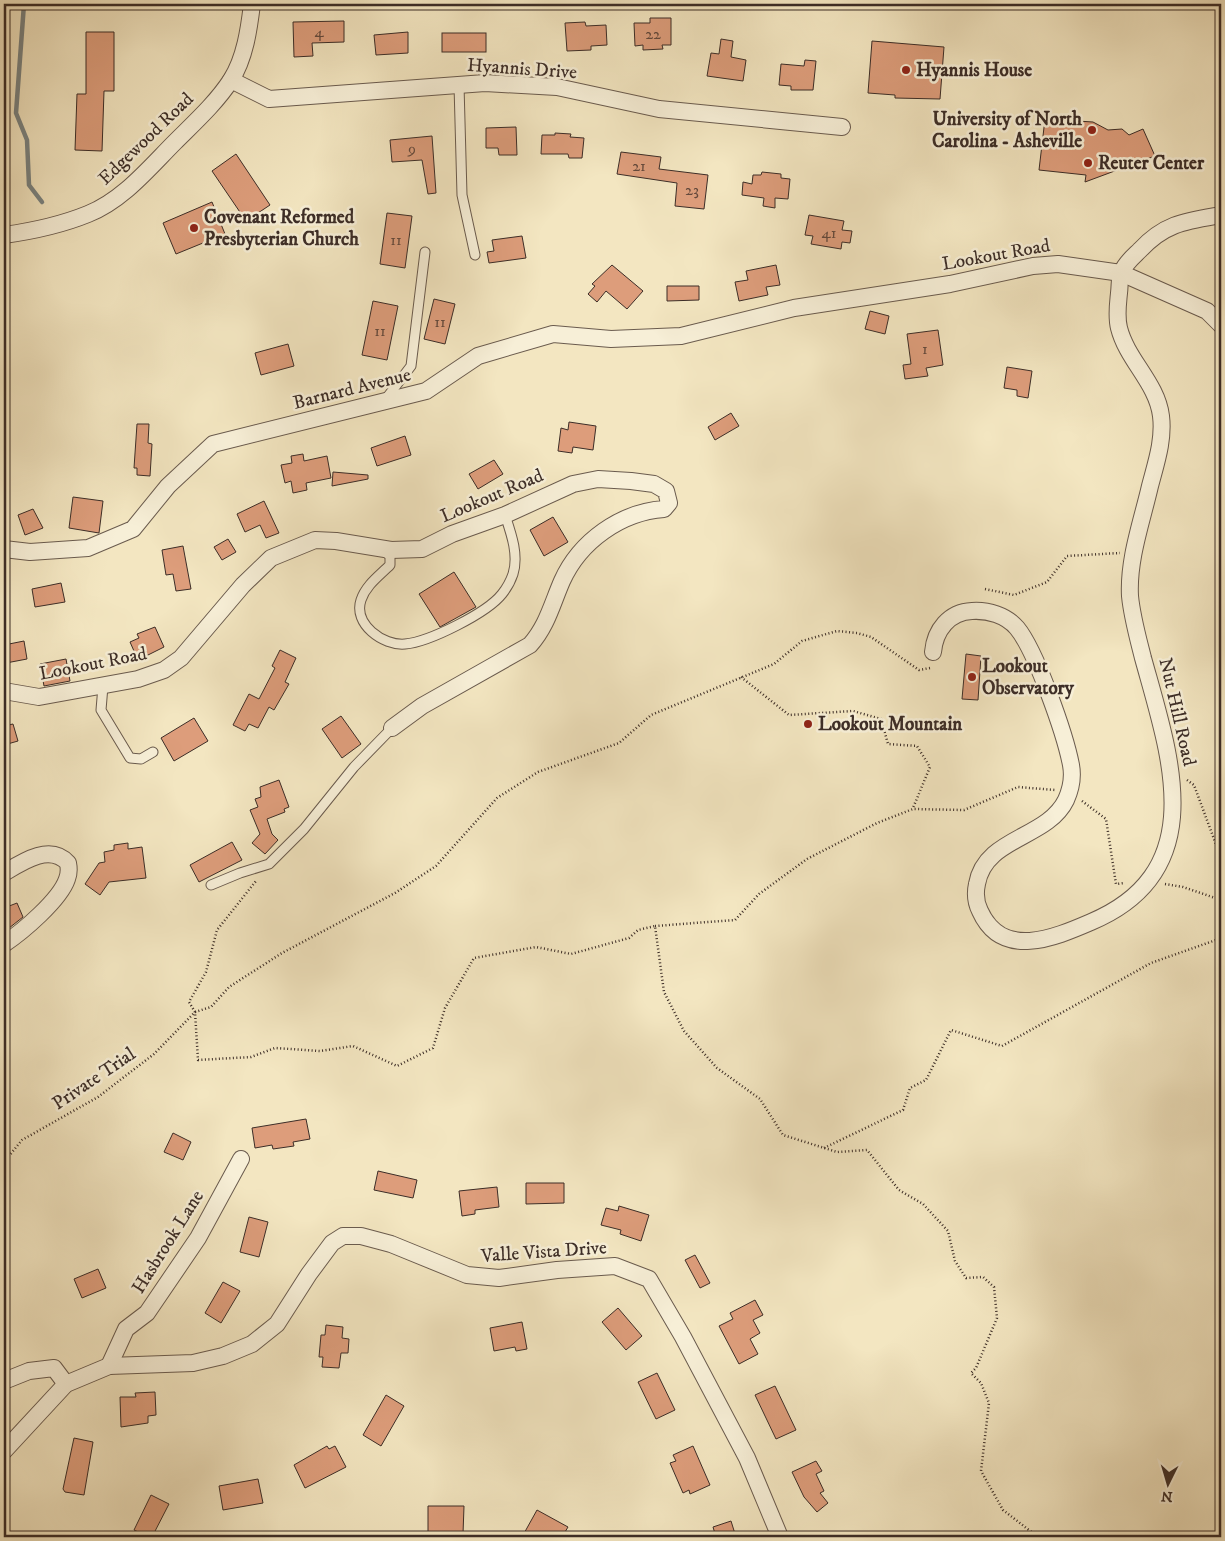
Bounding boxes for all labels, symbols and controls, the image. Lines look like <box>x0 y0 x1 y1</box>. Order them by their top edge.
house number: 4 <box>314 22 324 42</box>
house number: 22 <box>645 24 661 44</box>
street label: Hyannis Drive <box>466 54 578 84</box>
place label: Hyannis House <box>916 59 1032 82</box>
marker: Hyannis House <box>900 64 912 76</box>
street label: Edgewood Road <box>94 87 199 190</box>
place label: University of North Carolina - Asheville <box>932 108 1083 153</box>
marker: University of North Carolina - Asheville <box>1086 124 1098 136</box>
house number: 9 <box>407 139 416 159</box>
place label: Reuter Center <box>1098 152 1205 175</box>
house number: 21 <box>632 156 646 176</box>
marker: Reuter Center <box>1082 157 1094 169</box>
house number: 23 <box>685 180 699 200</box>
place label: Covenant Reformed Presbyterian Church <box>204 206 360 251</box>
marker: Covenant Reformed Presbyterian Church <box>188 222 200 234</box>
house number: 41 <box>821 223 837 243</box>
house number: 11 <box>390 230 402 250</box>
street label: Lookout Road <box>940 234 1052 276</box>
house number: 11 <box>434 312 446 332</box>
house number: 11 <box>374 321 386 341</box>
house number: 1 <box>922 339 928 359</box>
street label: Barnard Avenue <box>291 363 413 415</box>
street label: Lookout Road <box>437 464 547 528</box>
street label: Lookout Road <box>37 642 149 686</box>
place label: Lookout Observatory <box>982 655 1075 700</box>
street label: Nut Hill Road <box>1153 656 1201 769</box>
marker: Lookout Observatory <box>966 671 978 683</box>
place label: Lookout Mountain <box>818 713 963 736</box>
marker: Lookout Mountain <box>802 718 814 730</box>
street label: Private Trial <box>48 1043 140 1115</box>
street label: Hasbrook Lane <box>127 1186 209 1298</box>
street label: Valle Vista Drive <box>479 1236 608 1268</box>
north arrow <box>1142 1458 1192 1508</box>
text: N <box>1160 1486 1173 1505</box>

